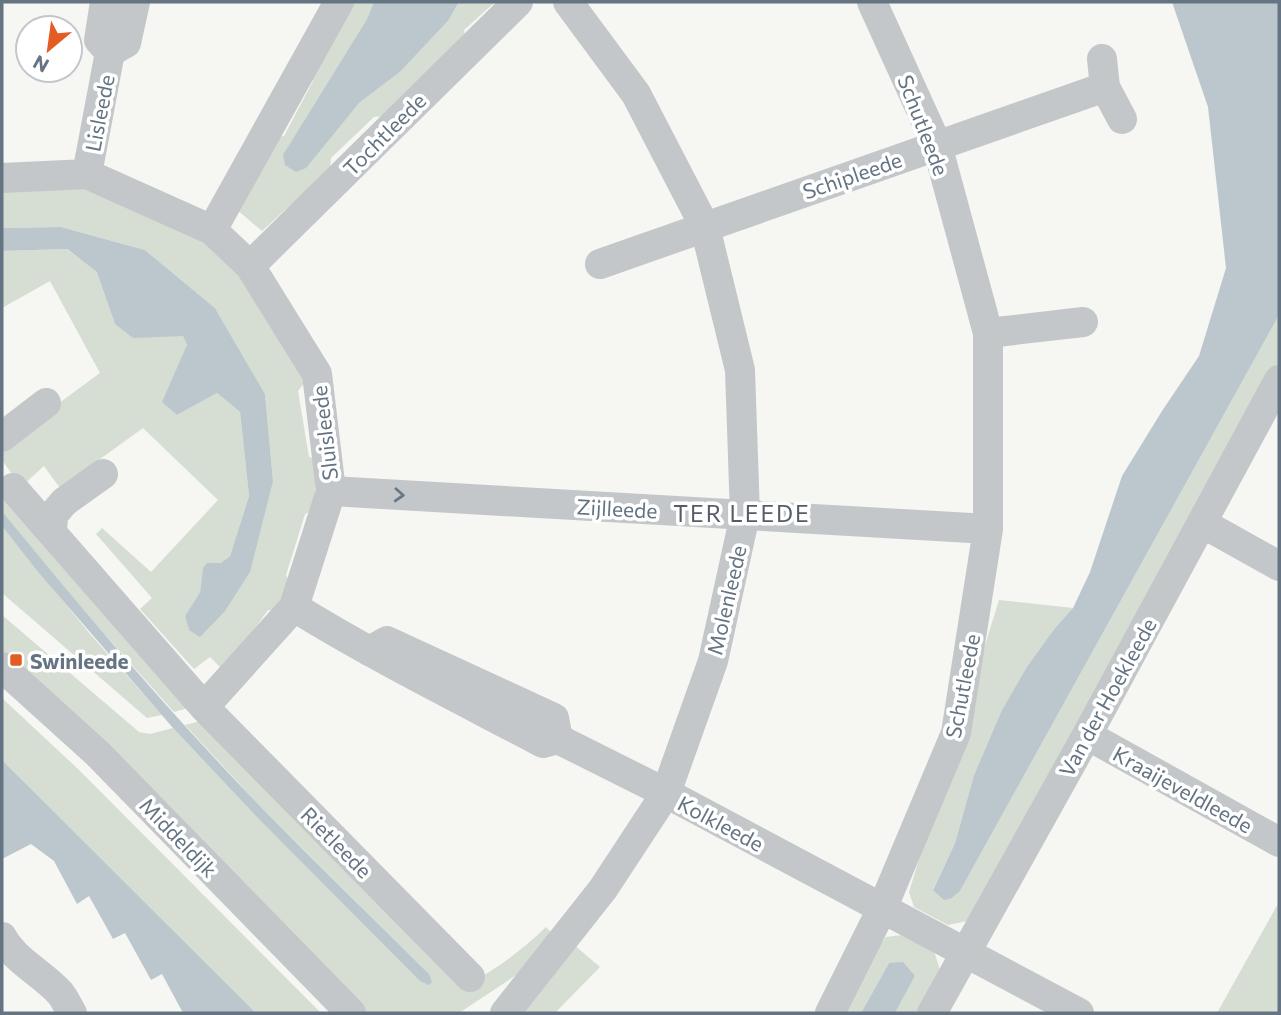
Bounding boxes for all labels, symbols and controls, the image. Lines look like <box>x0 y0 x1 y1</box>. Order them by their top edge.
north arrow <box>14 14 84 84</box>
text: N <box>29 51 52 78</box>
street label: Schutleede <box>893 71 955 179</box>
street label: Lisleede <box>79 72 119 154</box>
street label: Tochtleede <box>338 88 430 180</box>
street label: Schipleede <box>799 146 905 204</box>
street label: Sluisleede <box>306 384 342 482</box>
one-way arrow <box>394 487 405 502</box>
street label: Zijlleede <box>576 493 658 523</box>
district label: TER LEEDE <box>673 499 811 527</box>
street label: Molenleede <box>701 543 751 657</box>
street label: Van der Hoekleede <box>1053 613 1161 781</box>
street label: Schutleede <box>940 632 984 740</box>
place label: Swinleede <box>30 648 129 673</box>
marker: Swinleede <box>8 652 24 668</box>
street label: Kraaijeveldleede <box>1109 740 1257 838</box>
street label: Kolkleede <box>674 790 768 856</box>
street label: Middeldijk <box>135 792 223 882</box>
street label: Rietleede <box>296 801 378 883</box>

